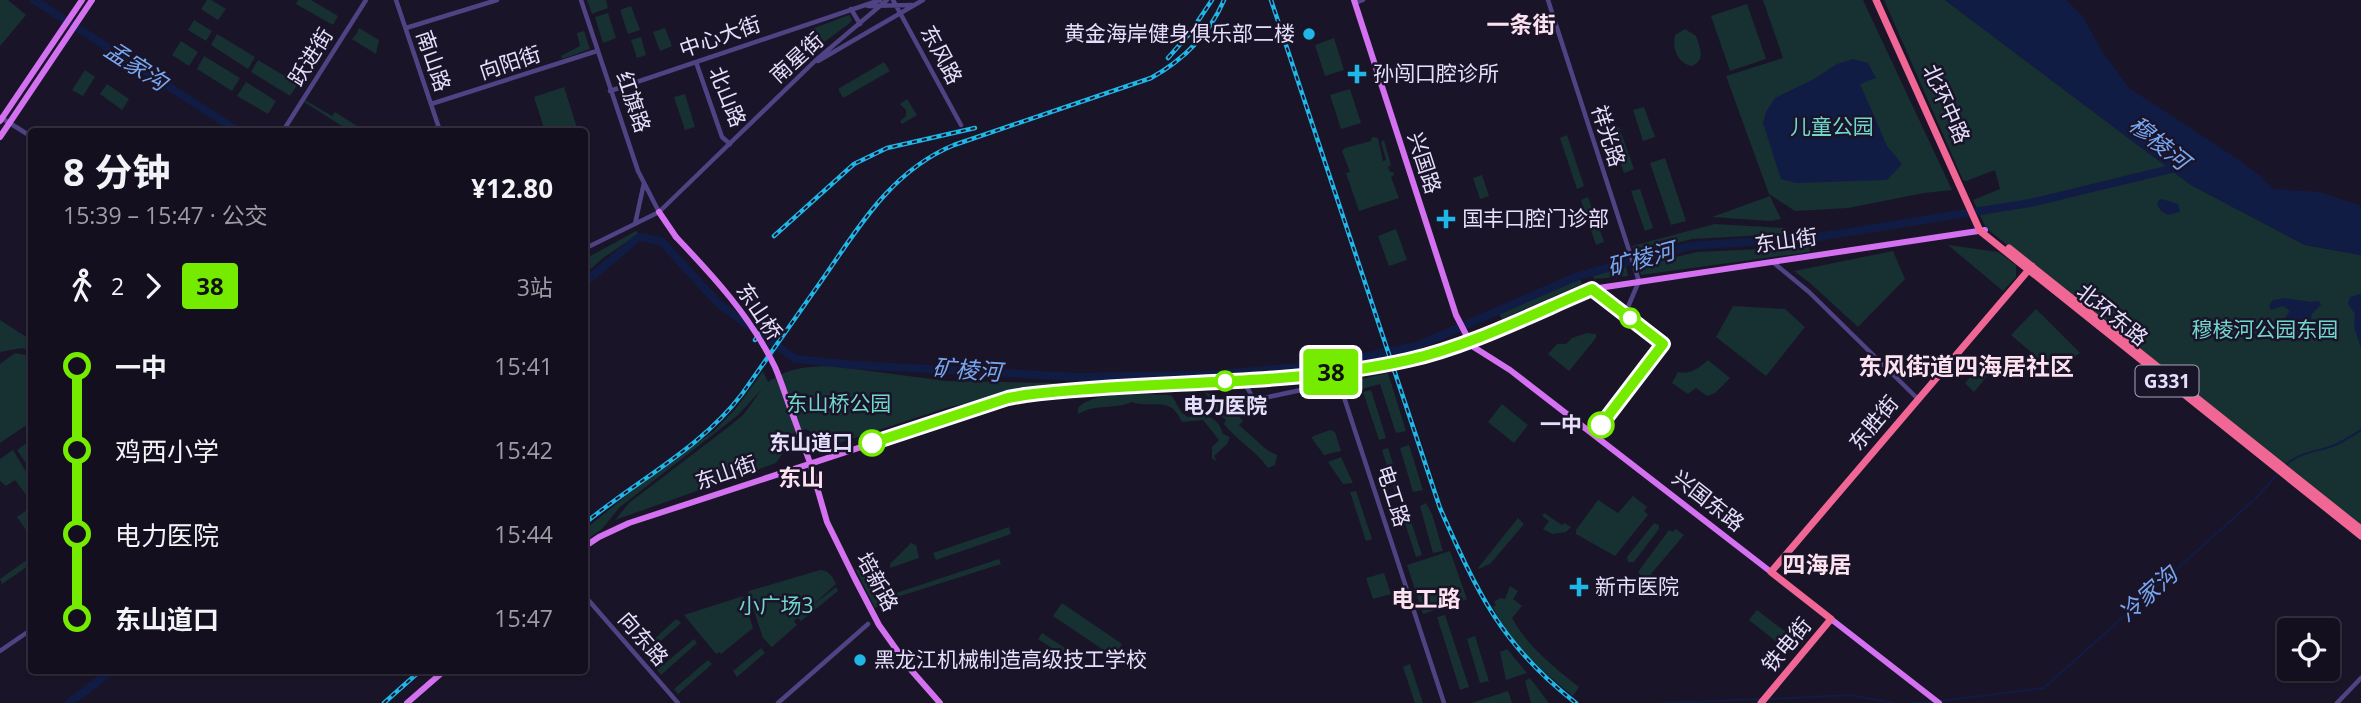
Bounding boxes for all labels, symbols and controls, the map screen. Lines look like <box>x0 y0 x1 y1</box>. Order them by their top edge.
district label: 一条街 <box>1487 8 1556 40</box>
street label: 中心大街 <box>675 9 764 63</box>
place label: 黄金海岸健身俱乐部二楼 <box>1064 19 1295 47</box>
street label: 东风路 <box>915 20 969 89</box>
street label: 跃进街 <box>282 22 339 91</box>
street label: 南山路 <box>410 26 457 95</box>
street label: 南星街 <box>764 26 829 89</box>
marker: 黄金海岸健身俱乐部二楼 <box>1301 26 1317 42</box>
water label: 孟家沟 <box>99 33 177 99</box>
street label: 向阳街 <box>475 39 544 85</box>
place label: 孙闯口腔诊所 <box>1373 59 1499 87</box>
street label: 北环中路 <box>1917 60 1977 148</box>
street label: 北山路 <box>703 62 753 131</box>
marker: 孙闯口腔诊所 <box>1347 64 1367 84</box>
street label: 红旗路 <box>610 67 657 136</box>
street label: 祥光路 <box>1586 101 1632 170</box>
water label: 穆棱河 <box>2123 108 2200 179</box>
park label: 儿童公园 <box>1790 112 1874 140</box>
street label: 兴国路 <box>1402 128 1448 197</box>
text: 8 分钟 <box>63 145 171 197</box>
text: ¥12.80 <box>471 170 553 206</box>
text: 15:39 – 15:47 · 公交 <box>63 199 268 231</box>
place label: 国丰口腔门诊部 <box>1462 204 1609 232</box>
marker: 国丰口腔门诊部 <box>1436 209 1456 229</box>
street label: 东山街 <box>1753 222 1819 258</box>
water label: 矿棱河 <box>1603 233 1682 282</box>
icon: walk <box>63 267 101 305</box>
icon: forward <box>134 267 172 305</box>
text: 38 <box>196 269 224 302</box>
text: 2 <box>111 270 124 302</box>
text: 3站 <box>517 271 553 303</box>
street label: 东山桥 <box>731 277 789 345</box>
street label: 北环东路 <box>2071 277 2154 352</box>
unlabelled marker <box>1620 308 1640 328</box>
park label: 穆棱河公园东园 <box>2192 315 2339 343</box>
text: 一中 <box>115 349 167 385</box>
line badge: 38 <box>1300 349 1362 395</box>
district label: 东风街道四海居社区 <box>1858 349 2074 382</box>
text: 15:41 <box>494 350 553 382</box>
water label: 矿棱河 <box>932 351 1007 388</box>
text: 38 <box>1317 355 1345 388</box>
road number: G331 <box>2136 366 2198 396</box>
marker: 电力医院 <box>1215 371 1235 391</box>
park label: 东山桥公园 <box>787 389 892 417</box>
street label: 东胜街 <box>1842 389 1904 455</box>
place label: 电力医院 <box>1183 391 1267 419</box>
place label: 一中 <box>1540 410 1582 438</box>
marker: 一中 <box>1588 412 1614 438</box>
place label: 东山道口 <box>769 428 853 456</box>
marker: 东山道口 <box>859 430 885 456</box>
text: 鸡西小学 <box>115 433 219 469</box>
text: 15:42 <box>494 434 553 466</box>
street label: 东山街 <box>691 449 760 496</box>
district label: 东山 <box>778 461 824 493</box>
street label: 电工路 <box>1371 461 1417 530</box>
street label: 兴国东路 <box>1667 463 1750 537</box>
text: 电力医院 <box>115 517 219 553</box>
text: 15:44 <box>494 518 553 550</box>
street label: 培新路 <box>851 547 905 616</box>
district label: 四海居 <box>1783 548 1852 580</box>
water label: 冷家沟 <box>2111 556 2186 628</box>
place label: 新市医院 <box>1595 572 1679 600</box>
marker: 新市医院 <box>1569 577 1589 597</box>
district label: 电工路 <box>1392 582 1461 614</box>
park label: 小广场3 <box>738 591 814 619</box>
text: 东山道口 <box>115 601 219 637</box>
text: 15:47 <box>494 602 553 634</box>
street label: 向东路 <box>613 605 675 671</box>
street label: 铁电街 <box>1755 611 1817 677</box>
map controls <box>2277 618 2340 681</box>
button: locate <box>2277 618 2340 681</box>
place label: 黑龙江机械制造高级技工学校 <box>874 645 1147 673</box>
marker: 黑龙江机械制造高级技工学校 <box>852 652 868 668</box>

